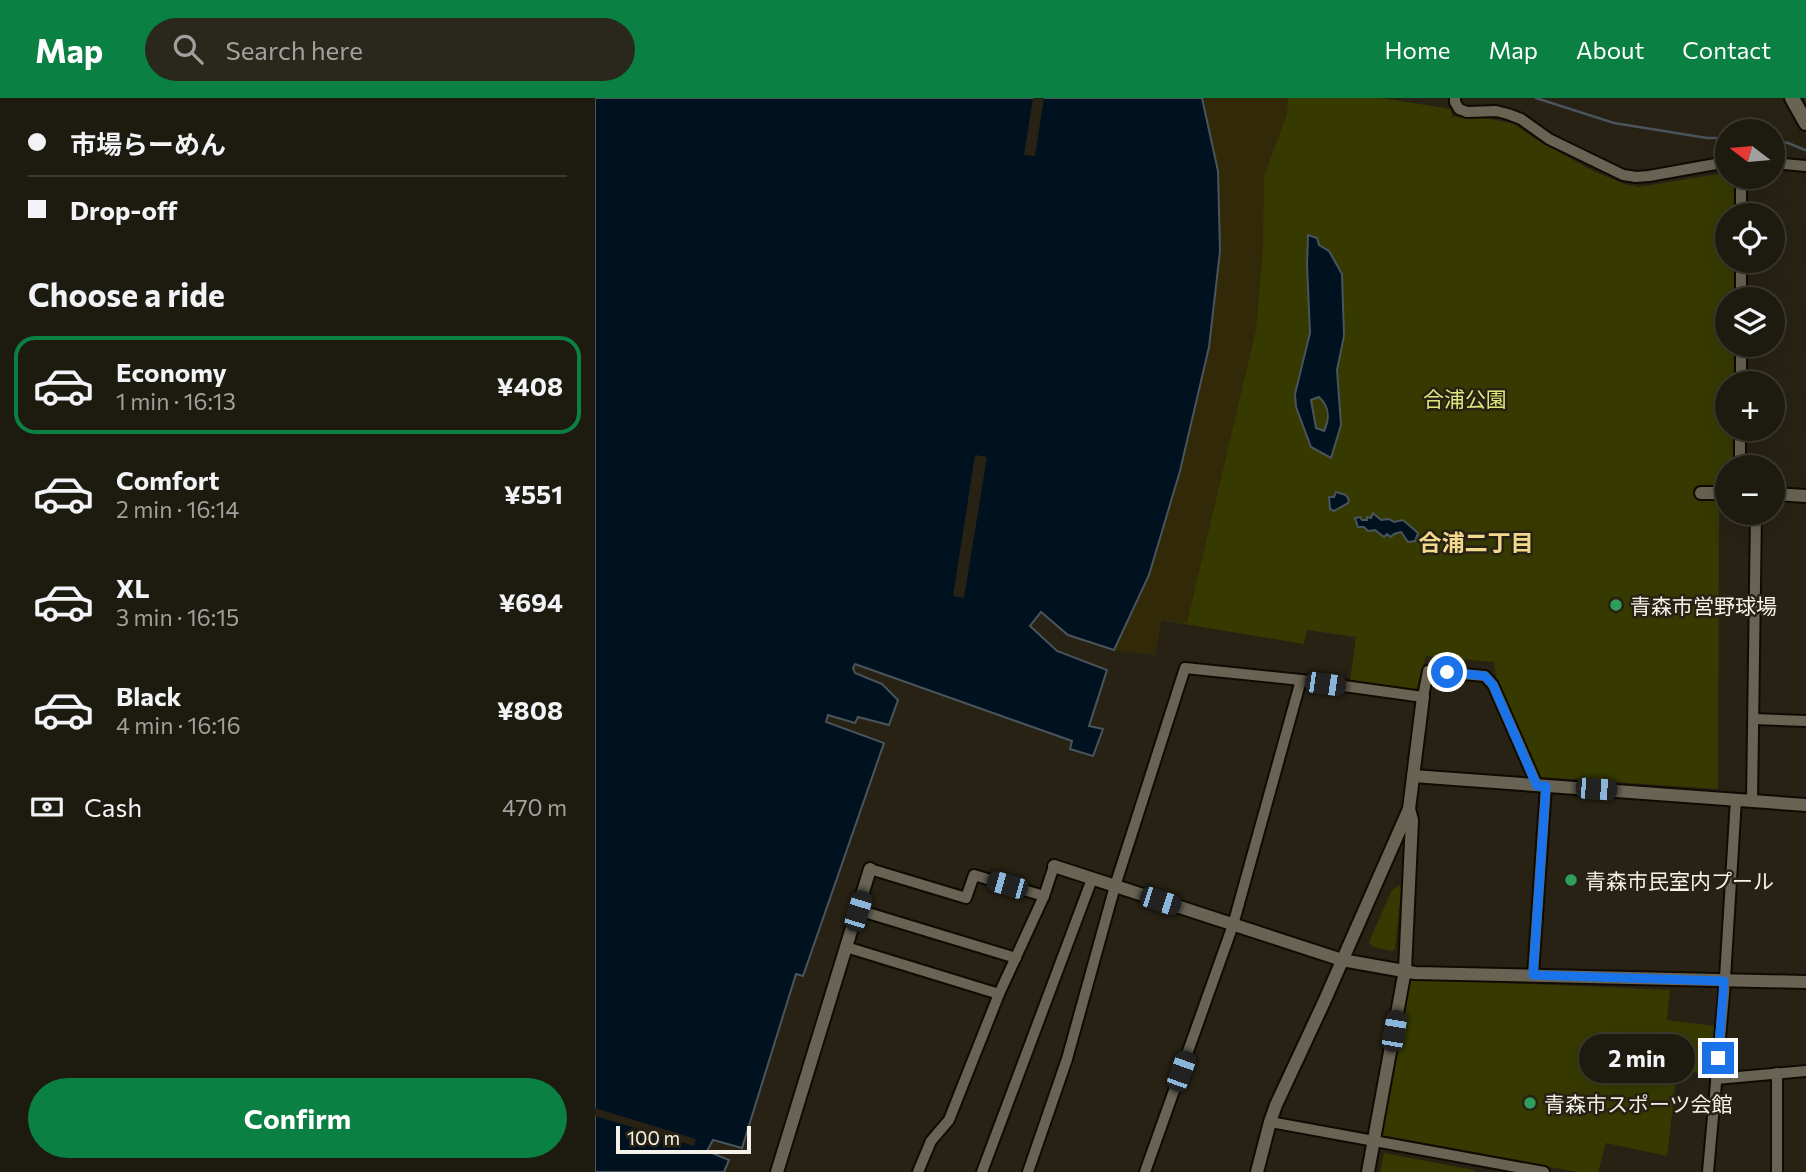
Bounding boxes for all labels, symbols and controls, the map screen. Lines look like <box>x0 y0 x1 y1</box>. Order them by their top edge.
search box <box>145 18 635 81</box>
text: Map <box>35 29 103 70</box>
icon: search <box>169 30 207 68</box>
text: Search here <box>225 34 363 65</box>
text: Home <box>1385 35 1451 64</box>
text: Map <box>1489 35 1538 64</box>
text: About <box>1576 35 1644 64</box>
text: Contact <box>1682 35 1771 64</box>
north arrow <box>1715 119 1785 189</box>
map controls <box>1715 119 1785 525</box>
text: 市場らーめん <box>70 128 226 159</box>
text: Drop-off <box>70 194 177 225</box>
button: locate <box>1715 203 1785 273</box>
text: Choose a ride <box>28 274 225 314</box>
button: layers <box>1715 287 1785 357</box>
icon: car <box>32 354 95 417</box>
text: Economy <box>116 356 227 387</box>
text: ¥408 <box>497 370 563 401</box>
button: + <box>1715 371 1785 441</box>
park label: 合浦公園 <box>1423 386 1507 411</box>
text: 1 min · 16:13 <box>116 387 236 415</box>
button: − <box>1715 455 1785 525</box>
icon: car <box>32 462 95 525</box>
text: Comfort <box>116 464 219 495</box>
text: ¥551 <box>504 478 563 509</box>
text: 2 min · 16:14 <box>116 495 239 523</box>
district label: 合浦二丁目 <box>1419 528 1534 556</box>
icon: car <box>32 570 95 633</box>
text: XL <box>116 572 150 603</box>
text: ¥694 <box>499 586 563 617</box>
place label: 青森市営野球場 <box>1630 593 1777 618</box>
marker: 青森市営野球場 <box>1608 597 1624 613</box>
text: 3 min · 16:15 <box>116 603 239 631</box>
route start <box>1431 656 1463 688</box>
car <box>1303 671 1348 697</box>
icon: car <box>32 678 95 741</box>
text: Black <box>116 680 182 711</box>
text: ¥808 <box>497 694 563 725</box>
text: 4 min · 16:16 <box>116 711 241 739</box>
car <box>1575 777 1618 801</box>
icon: cash <box>28 788 66 826</box>
text: Cash <box>84 791 142 822</box>
text: 470 m <box>502 793 567 821</box>
place label: 青森市民室内プール <box>1585 868 1774 893</box>
car <box>984 869 1031 901</box>
marker: 青森市民室内プール <box>1563 872 1579 888</box>
car <box>1137 885 1184 917</box>
car <box>842 888 875 934</box>
car <box>1381 1008 1408 1054</box>
callout: 2 min <box>1578 1034 1693 1082</box>
route end <box>1702 1042 1734 1074</box>
text: 2 min <box>1608 1044 1666 1072</box>
car <box>1164 1048 1199 1094</box>
button: Confirm <box>28 1078 567 1158</box>
place label: 青森市スポーツ会館 <box>1544 1091 1733 1116</box>
marker: 青森市スポーツ会館 <box>1522 1095 1538 1111</box>
scale bar <box>616 1123 751 1155</box>
text: 100 m <box>627 1126 680 1149</box>

